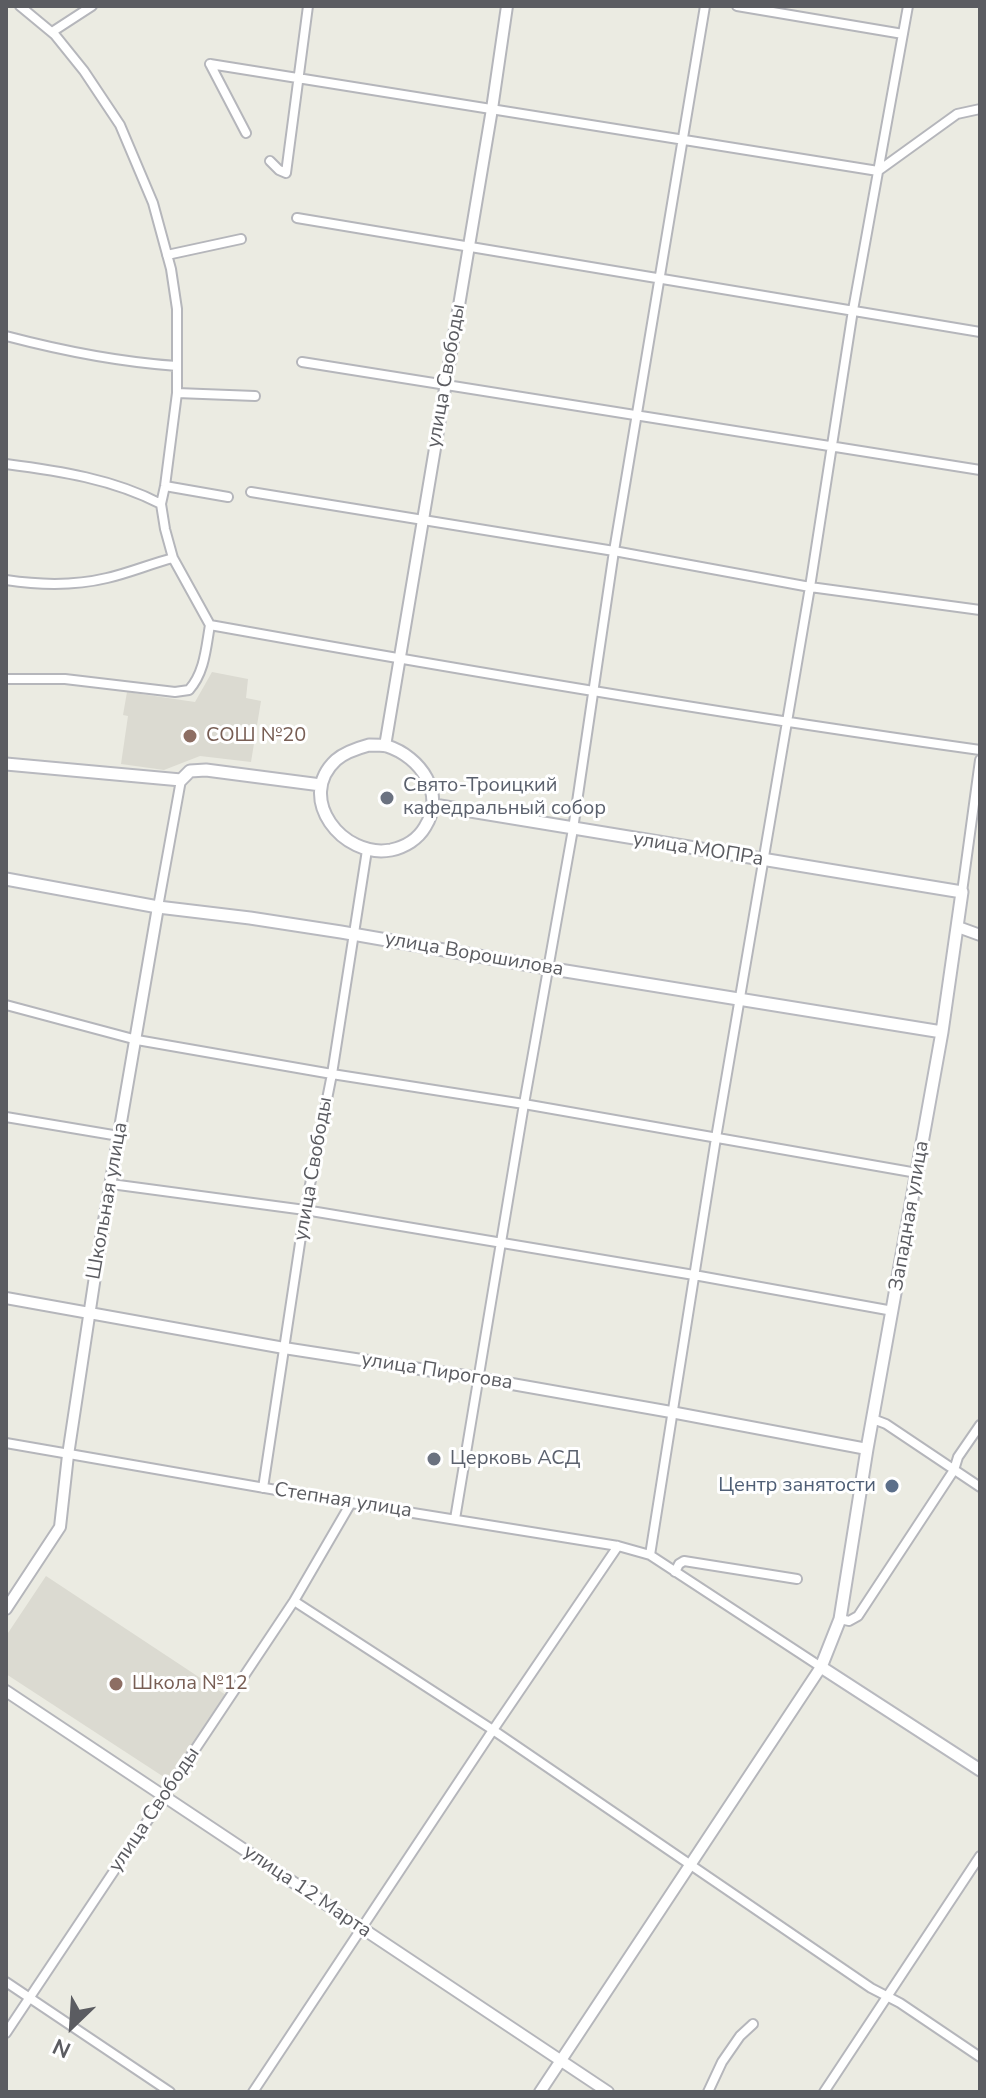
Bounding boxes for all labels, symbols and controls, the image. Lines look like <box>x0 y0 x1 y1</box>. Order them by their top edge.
street label: улица Свободы <box>423 302 471 450</box>
place label: СОШ №20 <box>206 724 306 748</box>
marker: СОШ №20 <box>181 727 199 745</box>
place label: Свято-Троицкий кафедральный собор <box>403 774 606 821</box>
marker: Свято-Троицкий кафедральный собор <box>378 789 396 807</box>
street label: улица МОПРа <box>631 828 765 872</box>
street label: улица Ворошилова <box>383 927 565 983</box>
street label: улица Свободы <box>290 1095 338 1243</box>
street label: Школьная улица <box>82 1121 134 1281</box>
street label: Западная улица <box>885 1139 935 1293</box>
street label: улица Пирогова <box>360 1348 514 1396</box>
place label: Церковь АСД <box>450 1447 580 1471</box>
marker: Церковь АСД <box>425 1450 443 1468</box>
place label: Центр занятости <box>718 1474 876 1498</box>
marker: Центр занятости <box>883 1477 901 1495</box>
street label: Степная улица <box>272 1478 414 1524</box>
place label: Школа №12 <box>132 1672 248 1696</box>
marker: Школа №12 <box>107 1675 125 1693</box>
street label: улица Свободы <box>104 1743 206 1877</box>
street label: улица 12 Марта <box>238 1840 376 1944</box>
north arrow <box>32 1986 112 2066</box>
text: N <box>48 2031 76 2065</box>

